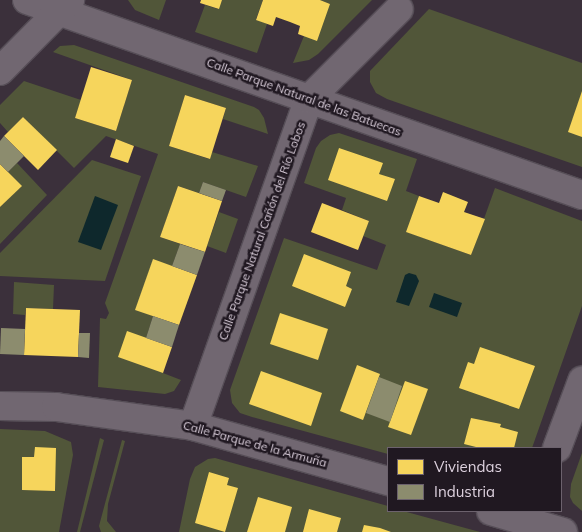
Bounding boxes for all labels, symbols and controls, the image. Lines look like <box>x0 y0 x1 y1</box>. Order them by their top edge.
street label: Calle Parque Natural de las Batuecas <box>205 55 403 139</box>
street label: Calle Parque Natural Cañón del Río Lobos <box>216 120 308 342</box>
street label: Calle Parque de la Armuña <box>182 418 328 470</box>
legend <box>387 447 562 512</box>
text: Viviendas <box>434 457 502 476</box>
text: Industria <box>434 482 495 501</box>

